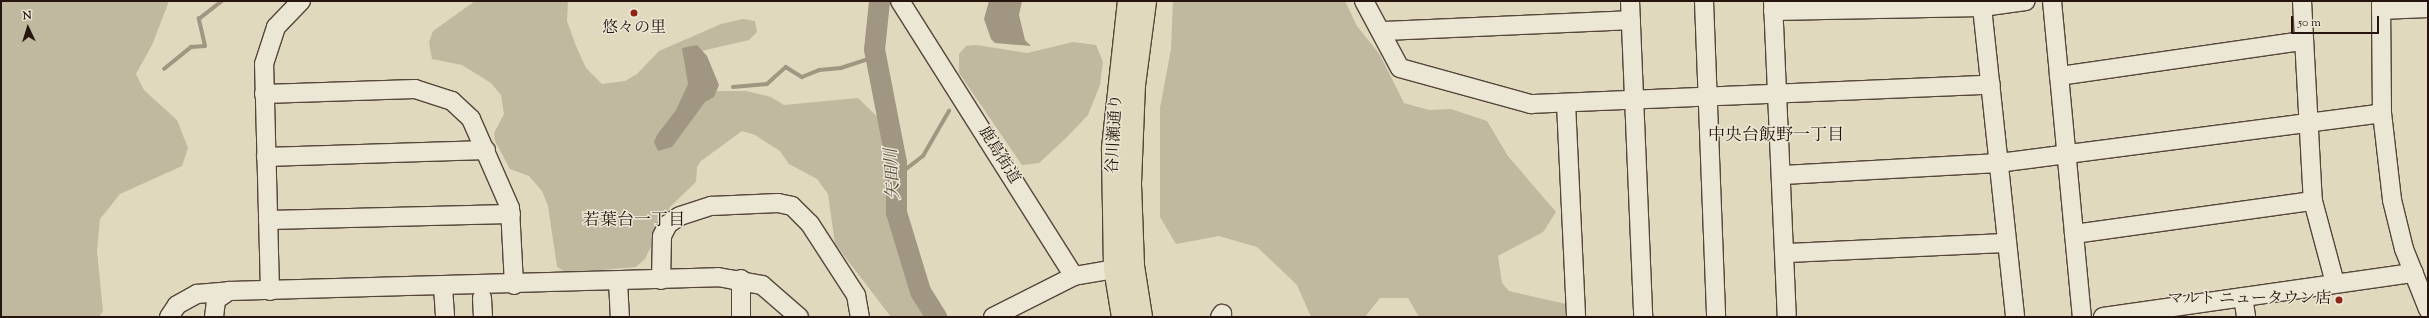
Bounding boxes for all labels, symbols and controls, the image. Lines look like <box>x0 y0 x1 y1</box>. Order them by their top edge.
north arrow <box>8 8 48 48</box>
text: N <box>22 8 32 24</box>
marker: 悠々の里 <box>629 8 639 18</box>
scale bar <box>2293 8 2381 34</box>
text: 50 m <box>2298 14 2321 32</box>
place label: 悠々の里 <box>602 19 666 39</box>
street label: 谷川瀬通り <box>1104 94 1128 174</box>
street label: 鹿島街道 <box>973 124 1023 188</box>
district label: 中央台飯野一丁目 <box>1708 127 1844 147</box>
water label: 矢田川 <box>882 148 906 200</box>
district label: 若葉台一丁目 <box>583 212 685 232</box>
place label: マルト ニュータウン店 <box>2168 290 2331 310</box>
marker: マルト ニュータウン店 <box>2334 295 2344 305</box>

